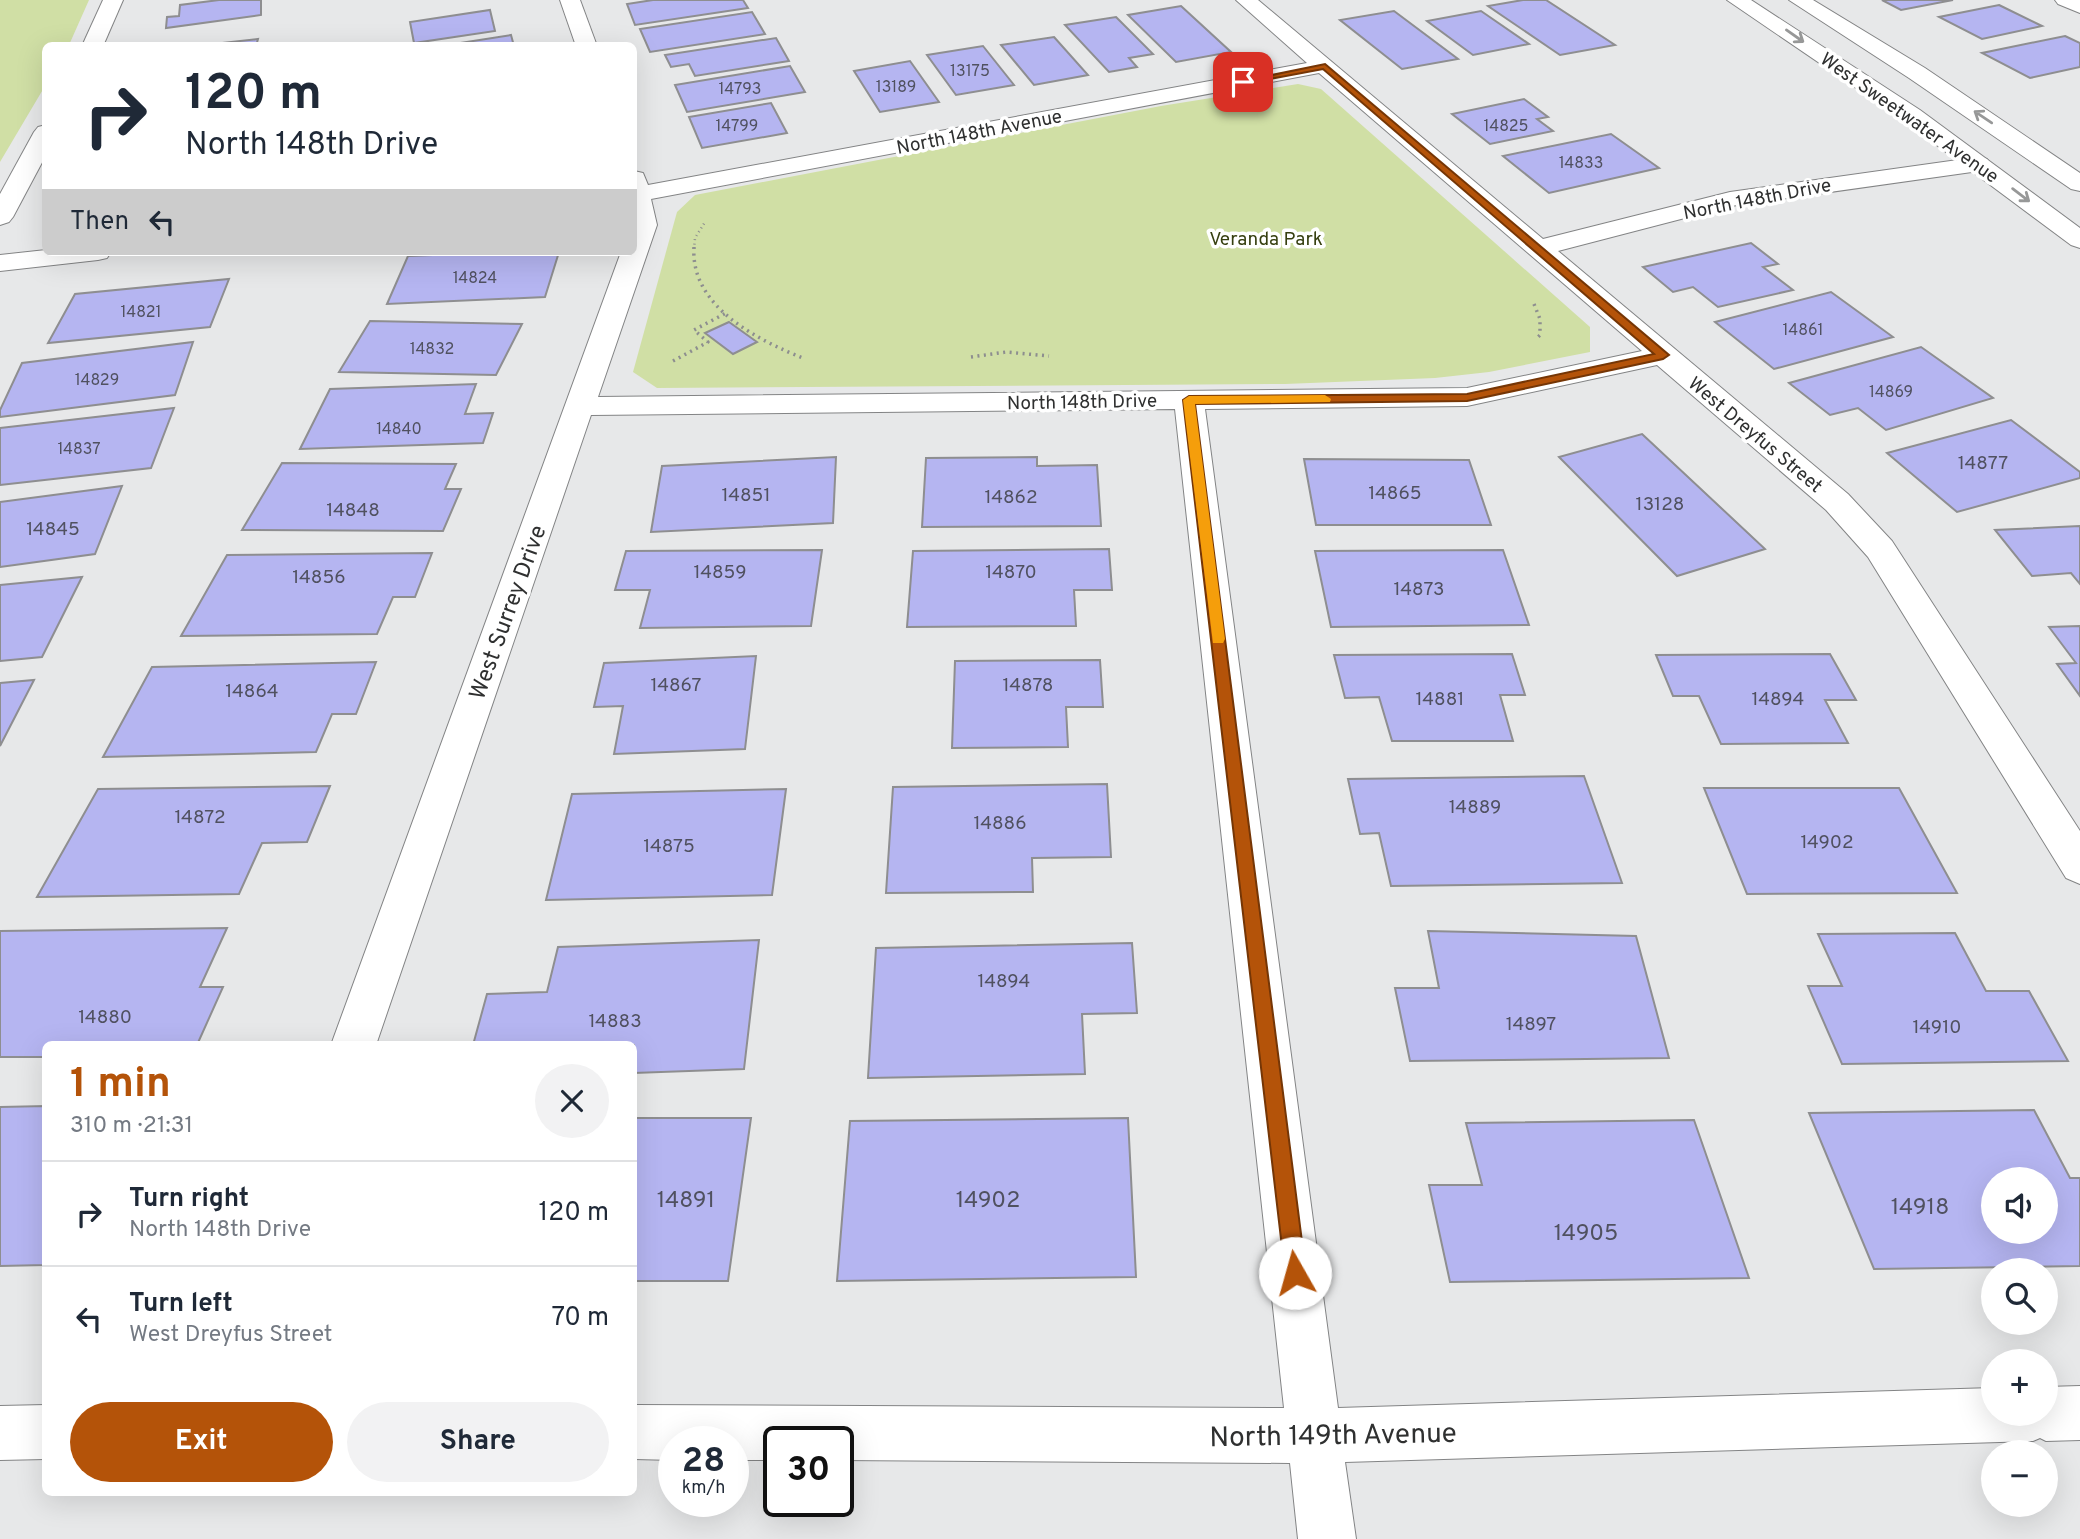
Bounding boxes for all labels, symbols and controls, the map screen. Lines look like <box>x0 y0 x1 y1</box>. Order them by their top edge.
one-way arrow <box>1785 29 1804 43</box>
street label: West Sweetwater Avenue <box>1815 48 2003 189</box>
pin <box>1213 52 1273 112</box>
house number: 13175 <box>950 62 990 82</box>
icon: arrive <box>1224 63 1262 101</box>
text: 120 m <box>185 65 322 127</box>
icon: right <box>70 70 161 161</box>
house number: 13189 <box>876 78 916 98</box>
house number: 14793 <box>719 80 761 100</box>
street label: North 148th Avenue <box>895 105 1064 161</box>
one-way arrow <box>1974 110 1994 124</box>
house number: 14799 <box>716 117 758 137</box>
house number: 14825 <box>1484 117 1528 137</box>
text: North 148th Drive <box>185 126 438 166</box>
house number: 14833 <box>1559 154 1603 174</box>
street label: North 148th Drive <box>1681 174 1833 226</box>
one-way arrow <box>2011 188 2030 203</box>
icon: left <box>143 203 181 241</box>
text: Then <box>70 206 129 239</box>
park label: Veranda Park <box>1209 228 1323 252</box>
house number: 14824 <box>453 269 497 289</box>
house number: 14821 <box>121 303 161 323</box>
house number: 14861 <box>1783 321 1823 341</box>
house number: 14832 <box>410 340 454 360</box>
house number: 14829 <box>75 371 119 391</box>
street label: West Dreyfus Street <box>1683 372 1827 499</box>
house number: 14869 <box>1869 383 1913 403</box>
street label: North 148th Drive <box>1007 390 1157 416</box>
house number: 14840 <box>376 420 422 440</box>
house number: 14837 <box>57 440 101 460</box>
house number: 14877 <box>1958 452 2008 476</box>
house number: 14865 <box>1368 482 1422 506</box>
house number: 14851 <box>721 484 771 508</box>
house number: 14862 <box>984 486 1038 510</box>
house number: 13128 <box>1636 493 1684 517</box>
house number: 14848 <box>326 499 380 523</box>
house number: 14845 <box>26 518 80 542</box>
street label: West Surrey Drive <box>464 522 554 704</box>
house number: 14859 <box>693 561 747 585</box>
house number: 14870 <box>985 561 1037 585</box>
house number: 14856 <box>292 566 346 590</box>
house number: 14873 <box>1394 578 1445 602</box>
house number: 14867 <box>651 674 702 698</box>
house number: 14878 <box>1003 674 1053 698</box>
house number: 14864 <box>225 680 279 704</box>
house number: 14881 <box>1416 688 1464 712</box>
house number: 14894 <box>1752 688 1804 712</box>
house number: 14889 <box>1449 796 1501 820</box>
house number: 14872 <box>174 806 226 830</box>
house number: 14886 <box>973 812 1027 836</box>
house number: 14902 <box>1800 831 1854 855</box>
house number: 14875 <box>643 835 695 859</box>
house number: 14894 <box>978 970 1030 994</box>
house number: 14880 <box>78 1006 132 1030</box>
house number: 14883 <box>588 1010 642 1034</box>
house number: 14897 <box>1506 1013 1556 1037</box>
house number: 14910 <box>1913 1016 1961 1040</box>
text: 1 min <box>70 1059 171 1112</box>
button: close <box>535 1064 609 1138</box>
text: 310 m · 21:31 <box>70 1112 193 1141</box>
map controls <box>1981 1167 2058 1517</box>
button: sound <box>1981 1167 2058 1244</box>
text: Turn right <box>129 1183 249 1216</box>
house number: 14891 <box>657 1187 715 1216</box>
house number: 14902 <box>956 1187 1020 1216</box>
house number: 14918 <box>1891 1194 1949 1223</box>
icon: right <box>70 1195 108 1233</box>
text: 120 m <box>539 1197 609 1230</box>
text: North 148th Drive <box>129 1216 311 1245</box>
house number: 14905 <box>1554 1220 1618 1249</box>
position arrow <box>1258 1236 1332 1310</box>
button: search <box>1981 1258 2058 1335</box>
text: Turn left <box>129 1288 233 1321</box>
icon: left <box>70 1300 108 1338</box>
text: 70 m <box>551 1302 609 1335</box>
text: West Dreyfus Street <box>129 1321 332 1350</box>
button: + <box>1981 1349 2058 1426</box>
button: Exit <box>70 1402 333 1482</box>
button: Share <box>347 1402 609 1482</box>
street label: North 149th Avenue <box>1209 1417 1457 1457</box>
speed limit sign: 30 <box>763 1426 854 1517</box>
text: 28 <box>682 1440 725 1484</box>
button: − <box>1981 1440 2058 1517</box>
text: km/h <box>682 1477 725 1500</box>

